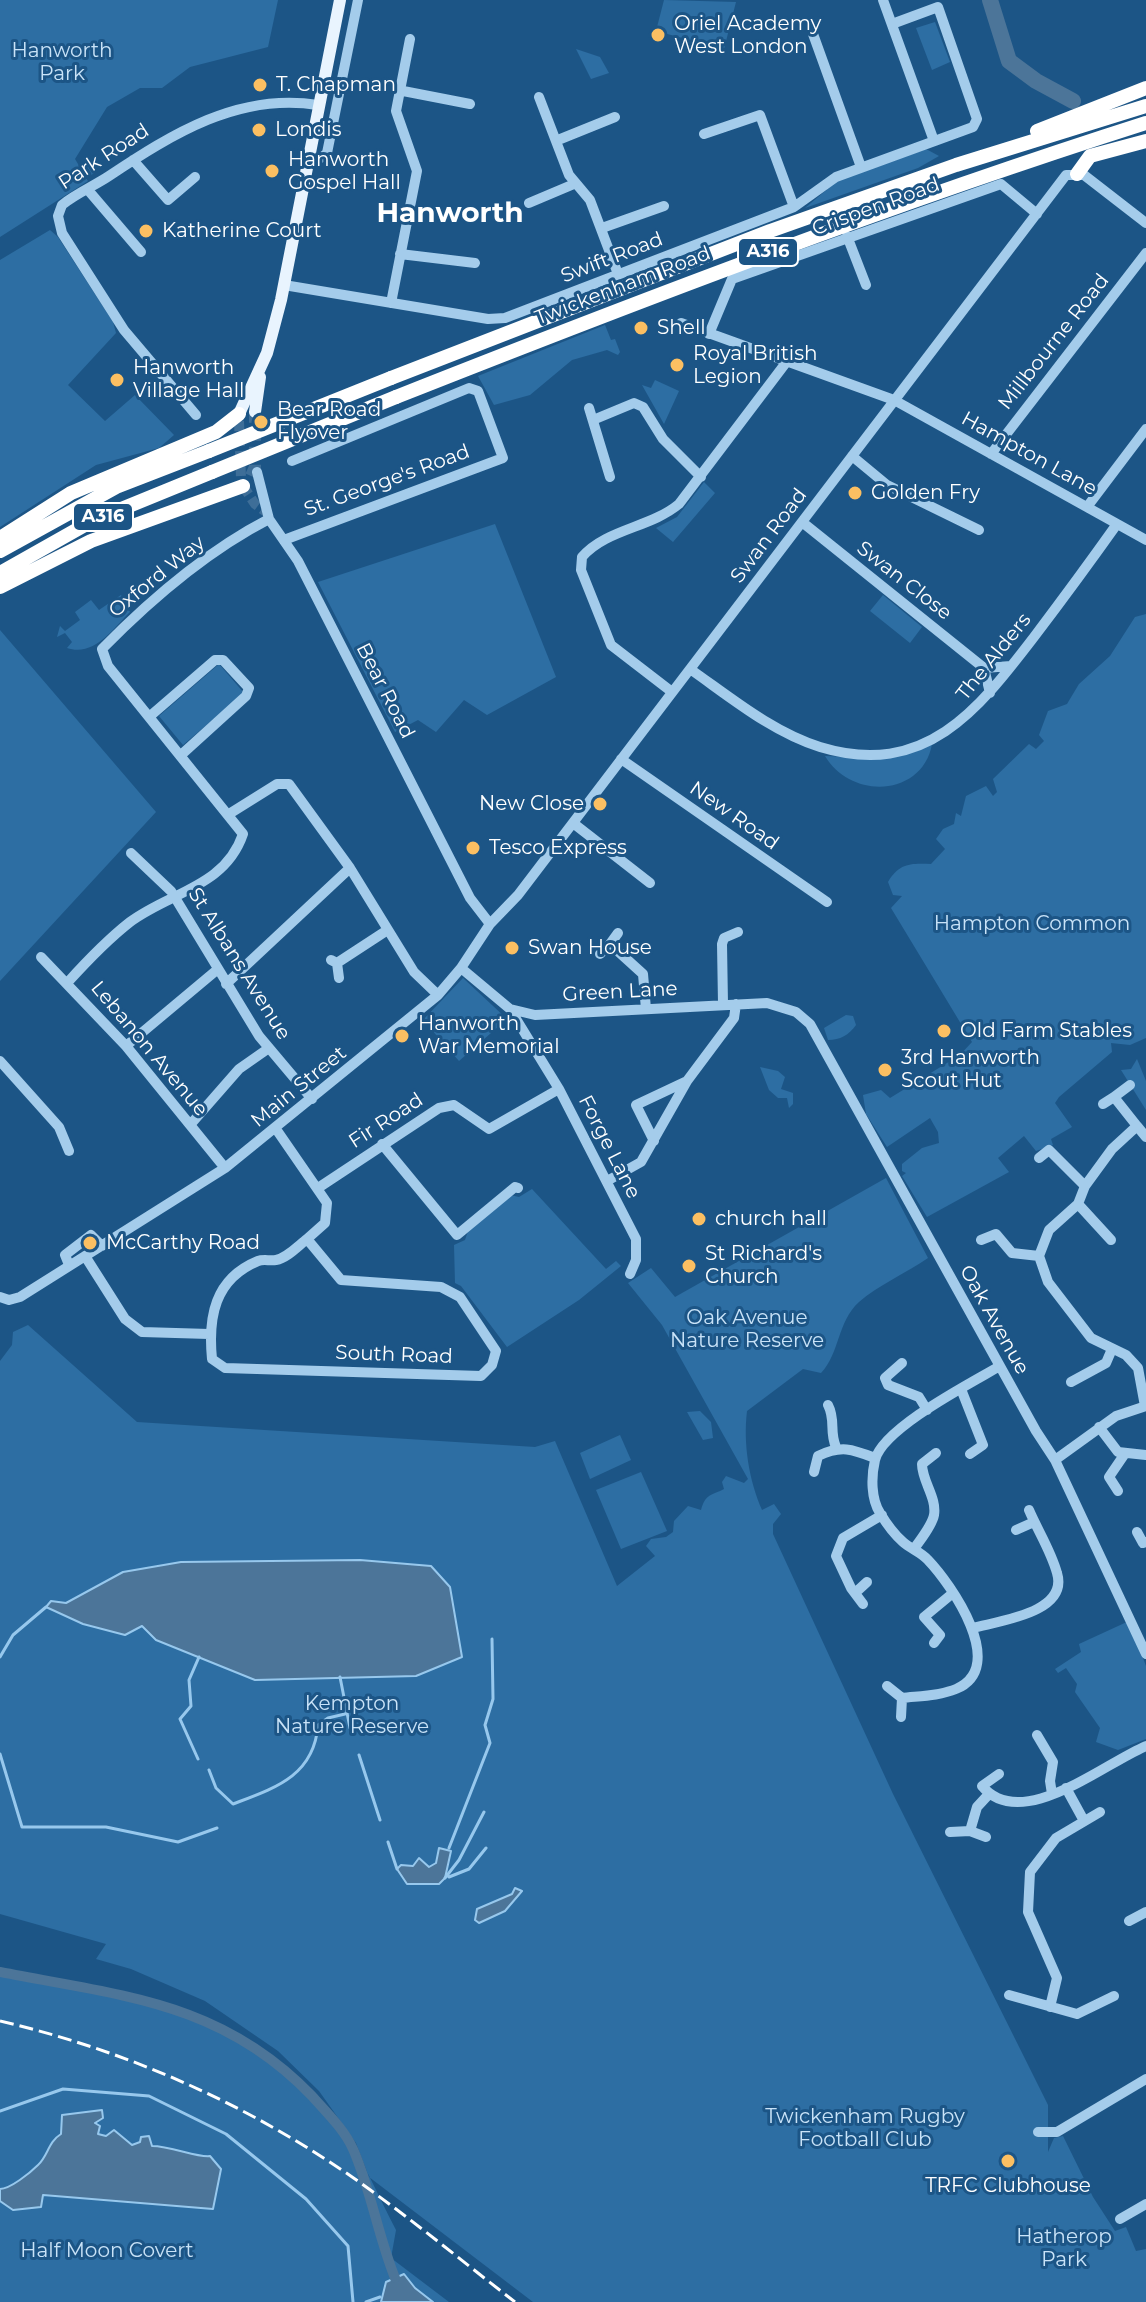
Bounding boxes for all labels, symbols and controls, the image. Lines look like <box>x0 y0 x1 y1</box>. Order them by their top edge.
place label: Oriel Academy West London <box>674 12 821 59</box>
marker: Oriel Academy West London <box>649 26 667 44</box>
park label: Hanworth Park <box>11 39 113 86</box>
place label: T. Chapman <box>276 73 396 97</box>
marker: T. Chapman <box>251 76 269 94</box>
place label: Londis <box>275 118 341 142</box>
street label: Park Road <box>54 119 154 195</box>
marker: Londis <box>250 121 268 139</box>
place label: Hanworth Gospel Hall <box>288 148 401 195</box>
marker: Hanworth Gospel Hall <box>263 162 281 180</box>
street label: Crispen Road <box>809 173 943 241</box>
district label: Hanworth <box>376 197 524 231</box>
place label: Katherine Court <box>162 219 322 243</box>
marker: Katherine Court <box>137 222 155 240</box>
street label: Swift Road <box>558 228 666 288</box>
road number: A316 <box>738 238 798 266</box>
street label: Twickenham Road <box>532 241 714 331</box>
street label: Millbourne Road <box>994 269 1114 415</box>
place label: Shell <box>657 316 706 340</box>
marker: Shell <box>632 319 650 337</box>
place label: Royal British Legion <box>693 342 818 389</box>
place label: Hanworth Village Hall <box>133 356 244 403</box>
marker: Royal British Legion <box>668 356 686 374</box>
marker: Hanworth Village Hall <box>108 371 126 389</box>
place label: Bear Road Flyover <box>277 398 381 445</box>
street label: Hampton Lane <box>957 407 1101 501</box>
marker: Bear Road Flyover <box>252 413 270 431</box>
street label: St. George's Road <box>301 440 473 522</box>
place label: Golden Fry <box>871 481 980 505</box>
street label: Swan Road <box>726 484 812 588</box>
marker: Golden Fry <box>846 484 864 502</box>
road number: A316 <box>73 503 133 531</box>
street label: Oxford Way <box>104 531 210 623</box>
street label: Swan Close <box>852 537 956 625</box>
street label: The Alders <box>952 608 1036 706</box>
street label: Bear Road <box>351 639 419 743</box>
street label: New Road <box>685 777 783 855</box>
place label: New Close <box>479 792 584 816</box>
marker: New Close <box>591 795 609 813</box>
place label: Tesco Express <box>489 836 627 860</box>
marker: Tesco Express <box>464 839 482 857</box>
street label: St Albans Avenue <box>183 884 295 1044</box>
park label: Hampton Common <box>934 912 1130 936</box>
place label: Swan House <box>528 936 652 960</box>
marker: Swan House <box>503 939 521 957</box>
street label: Lebanon Avenue <box>85 976 213 1122</box>
street label: Green Lane <box>562 977 678 1007</box>
place label: Hanworth War Memorial <box>418 1012 560 1059</box>
place label: Old Farm Stables <box>960 1019 1132 1043</box>
marker: Old Farm Stables <box>935 1022 953 1040</box>
marker: Hanworth War Memorial <box>393 1027 411 1045</box>
street label: Main Street <box>247 1041 351 1133</box>
place label: 3rd Hanworth Scout Hut <box>901 1046 1040 1093</box>
marker: 3rd Hanworth Scout Hut <box>876 1061 894 1079</box>
street label: Fir Road <box>344 1088 428 1154</box>
street label: Forge Lane <box>573 1091 645 1203</box>
place label: church hall <box>715 1207 827 1231</box>
marker: church hall <box>690 1210 708 1228</box>
place label: McCarthy Road <box>106 1231 260 1255</box>
marker: McCarthy Road <box>81 1234 99 1252</box>
place label: St Richard's Church <box>705 1242 822 1289</box>
marker: St Richard's Church <box>680 1257 698 1275</box>
street label: Oak Avenue <box>954 1261 1034 1379</box>
park label: Oak Avenue Nature Reserve <box>670 1306 824 1353</box>
street label: South Road <box>335 1341 453 1369</box>
park label: Kempton Nature Reserve <box>275 1692 429 1739</box>
park label: Twickenham Rugby Football Club <box>765 2105 965 2152</box>
marker: TRFC Clubhouse <box>999 2152 1017 2170</box>
place label: TRFC Clubhouse <box>925 2174 1091 2198</box>
park label: Hatherop Park <box>1016 2225 1112 2272</box>
park label: Half Moon Covert <box>20 2239 194 2263</box>

